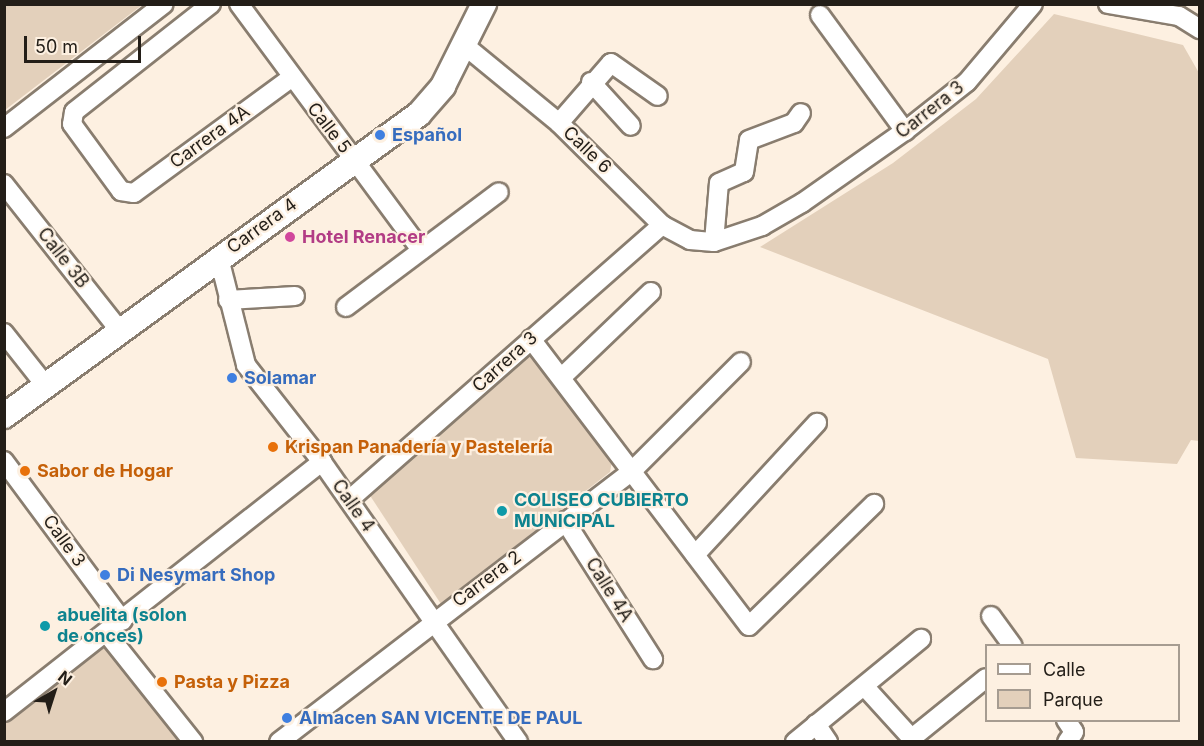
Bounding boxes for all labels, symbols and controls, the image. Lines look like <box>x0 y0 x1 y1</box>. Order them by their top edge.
scale bar <box>27 24 144 62</box>
text: 50 m <box>35 36 78 57</box>
street label: Carrera 3 <box>892 77 968 143</box>
street label: Calle 5 <box>302 98 356 158</box>
street label: Carrera 4A <box>166 101 254 173</box>
street label: Calle 6 <box>558 122 616 178</box>
place label: Español <box>392 124 462 146</box>
marker: Español <box>373 128 387 142</box>
street label: Carrera 4 <box>223 193 301 259</box>
street label: Calle 3B <box>33 224 93 292</box>
place label: Hotel Renacer <box>302 226 425 248</box>
marker: Hotel Renacer <box>283 230 297 244</box>
street label: Carrera 3 <box>468 327 542 397</box>
place label: Solamar <box>244 367 316 389</box>
marker: Solamar <box>225 371 239 385</box>
place label: Krispan Panadería y Pastelería <box>285 436 553 458</box>
marker: Krispan Panadería y Pastelería <box>266 440 280 454</box>
place label: Sabor de Hogar <box>37 460 173 482</box>
marker: Sabor de Hogar <box>18 464 32 478</box>
street label: Calle 4 <box>327 476 379 536</box>
place label: COLISEO CUBIERTO MUNICIPAL <box>514 490 689 532</box>
marker: COLISEO CUBIERTO MUNICIPAL <box>495 504 509 518</box>
street label: Calle 3 <box>38 511 90 571</box>
street label: Carrera 2 <box>448 546 526 612</box>
street label: Calle 4A <box>581 554 637 626</box>
place label: Di Nesymart Shop <box>117 564 275 586</box>
marker: Di Nesymart Shop <box>98 568 112 582</box>
place label: abuelita (solon de onces) <box>57 605 187 648</box>
marker: abuelita (solon de onces) <box>38 619 52 633</box>
legend <box>985 644 1180 722</box>
text: Calle <box>1043 659 1085 680</box>
north arrow <box>24 662 84 722</box>
text: N <box>54 666 76 690</box>
place label: Pasta y Pizza <box>174 671 290 693</box>
marker: Pasta y Pizza <box>155 675 169 689</box>
text: Parque <box>1043 689 1103 710</box>
place label: Almacen SAN VICENTE DE PAUL <box>299 707 582 729</box>
marker: Almacen SAN VICENTE DE PAUL <box>280 711 294 725</box>

